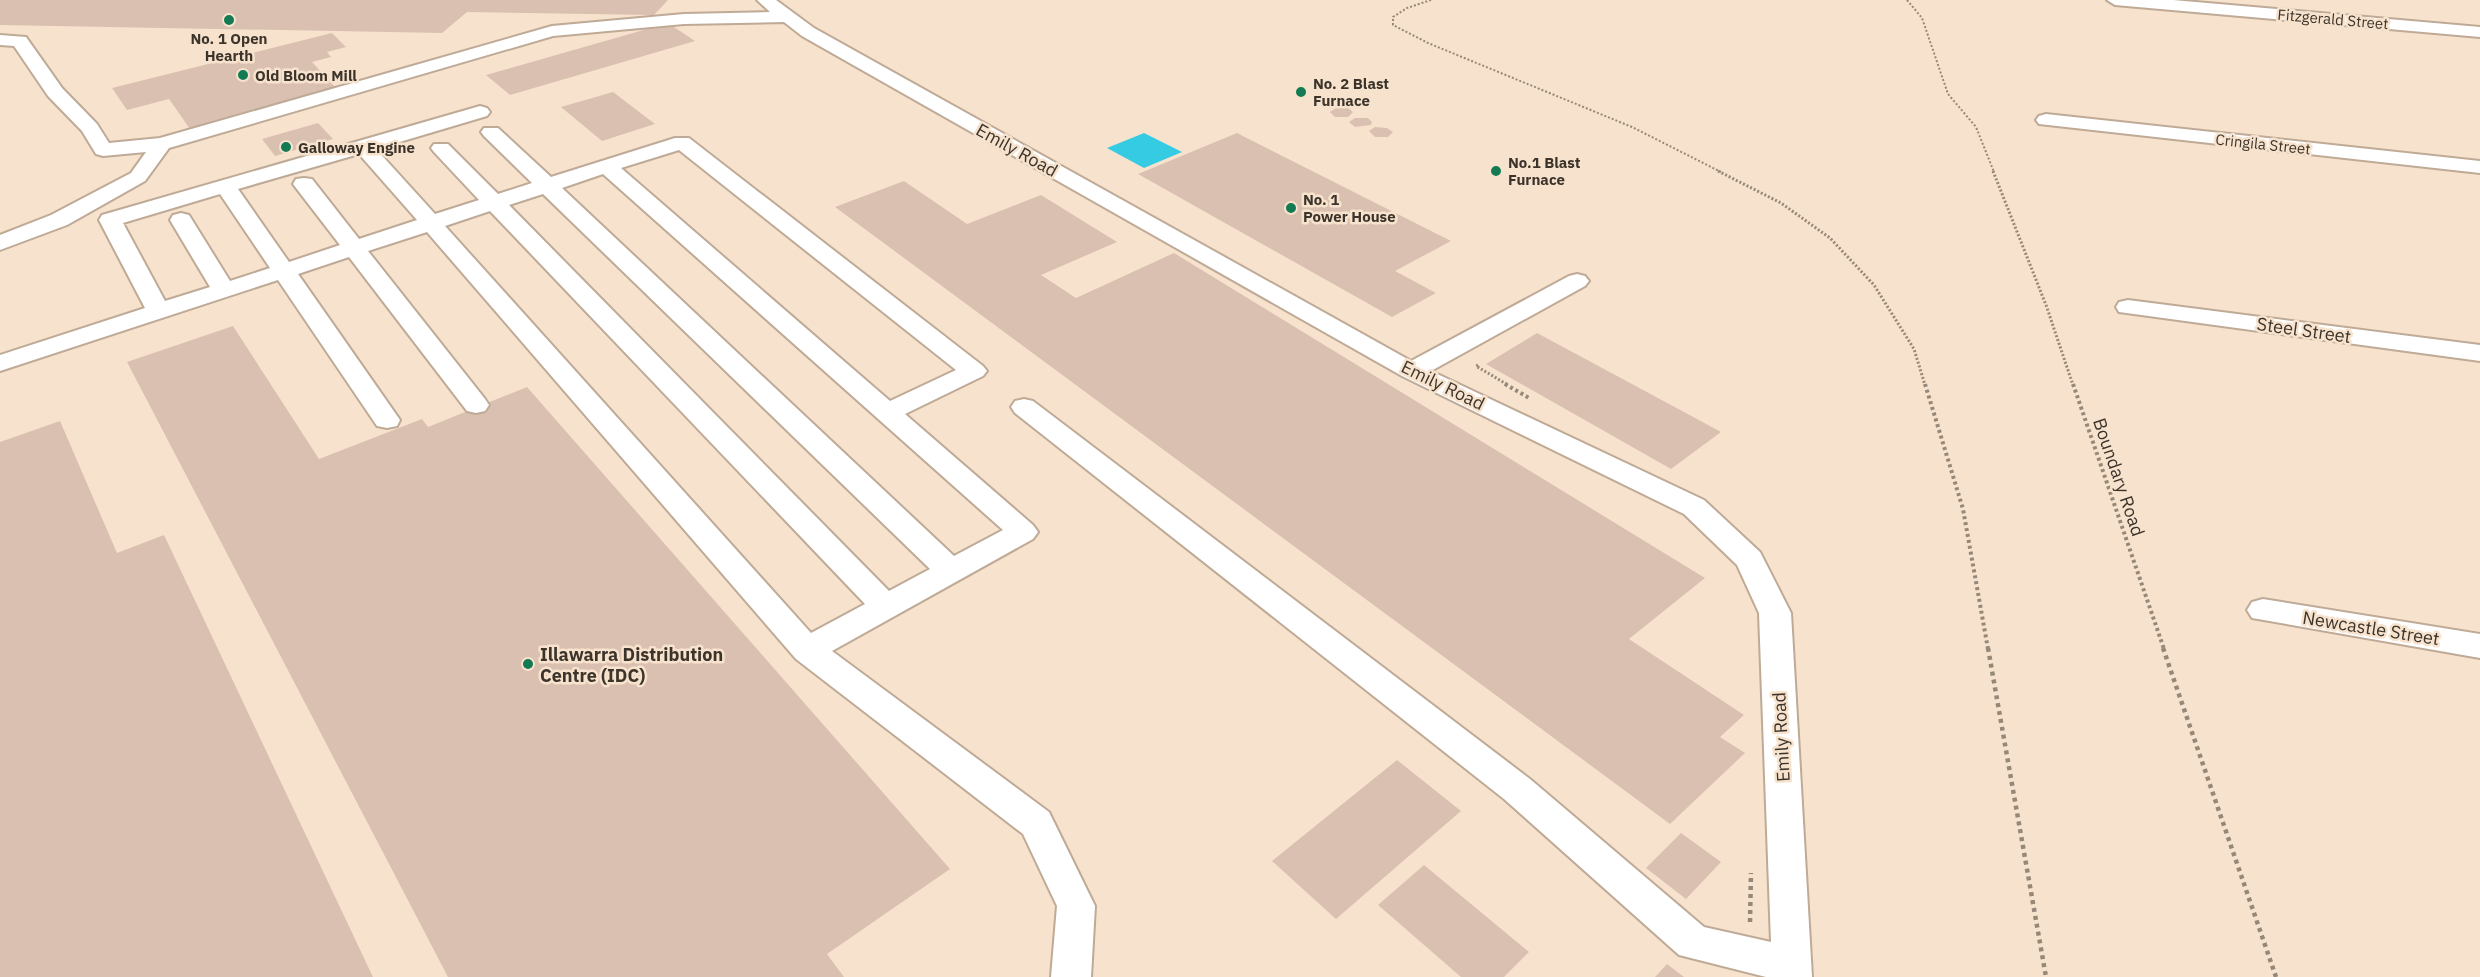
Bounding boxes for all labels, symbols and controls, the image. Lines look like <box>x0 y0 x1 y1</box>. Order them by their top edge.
street label: Fitzgerald Street <box>2277 5 2389 33</box>
marker: No. 1 Open Hearth <box>222 13 236 27</box>
place label: No. 1 Open Hearth <box>190 29 268 65</box>
place label: Old Bloom Mill <box>255 66 357 85</box>
marker: Old Bloom Mill <box>236 68 250 82</box>
place label: No. 2 Blast Furnace <box>1313 74 1389 110</box>
marker: No. 2 Blast Furnace <box>1294 85 1308 99</box>
street label: Emily Road <box>972 118 1062 182</box>
street label: Cringila Street <box>2214 130 2312 158</box>
place label: Galloway Engine <box>298 138 415 157</box>
marker: Galloway Engine <box>279 140 293 154</box>
place label: No.1 Blast Furnace <box>1508 153 1581 189</box>
marker: No.1 Blast Furnace <box>1489 164 1503 178</box>
place label: No. 1 Power House <box>1303 190 1396 226</box>
marker: No. 1 Power House <box>1284 201 1298 215</box>
street label: Steel Street <box>2255 312 2353 348</box>
street label: Emily Road <box>1397 355 1489 415</box>
street label: Boundary Road <box>2088 415 2150 539</box>
street label: Newcastle Street <box>2301 606 2441 650</box>
place label: Illawarra Distribution Centre (IDC) <box>540 643 723 687</box>
marker: Illawarra Distribution Centre (IDC) <box>521 657 535 671</box>
street label: Emily Road <box>1767 691 1795 783</box>

